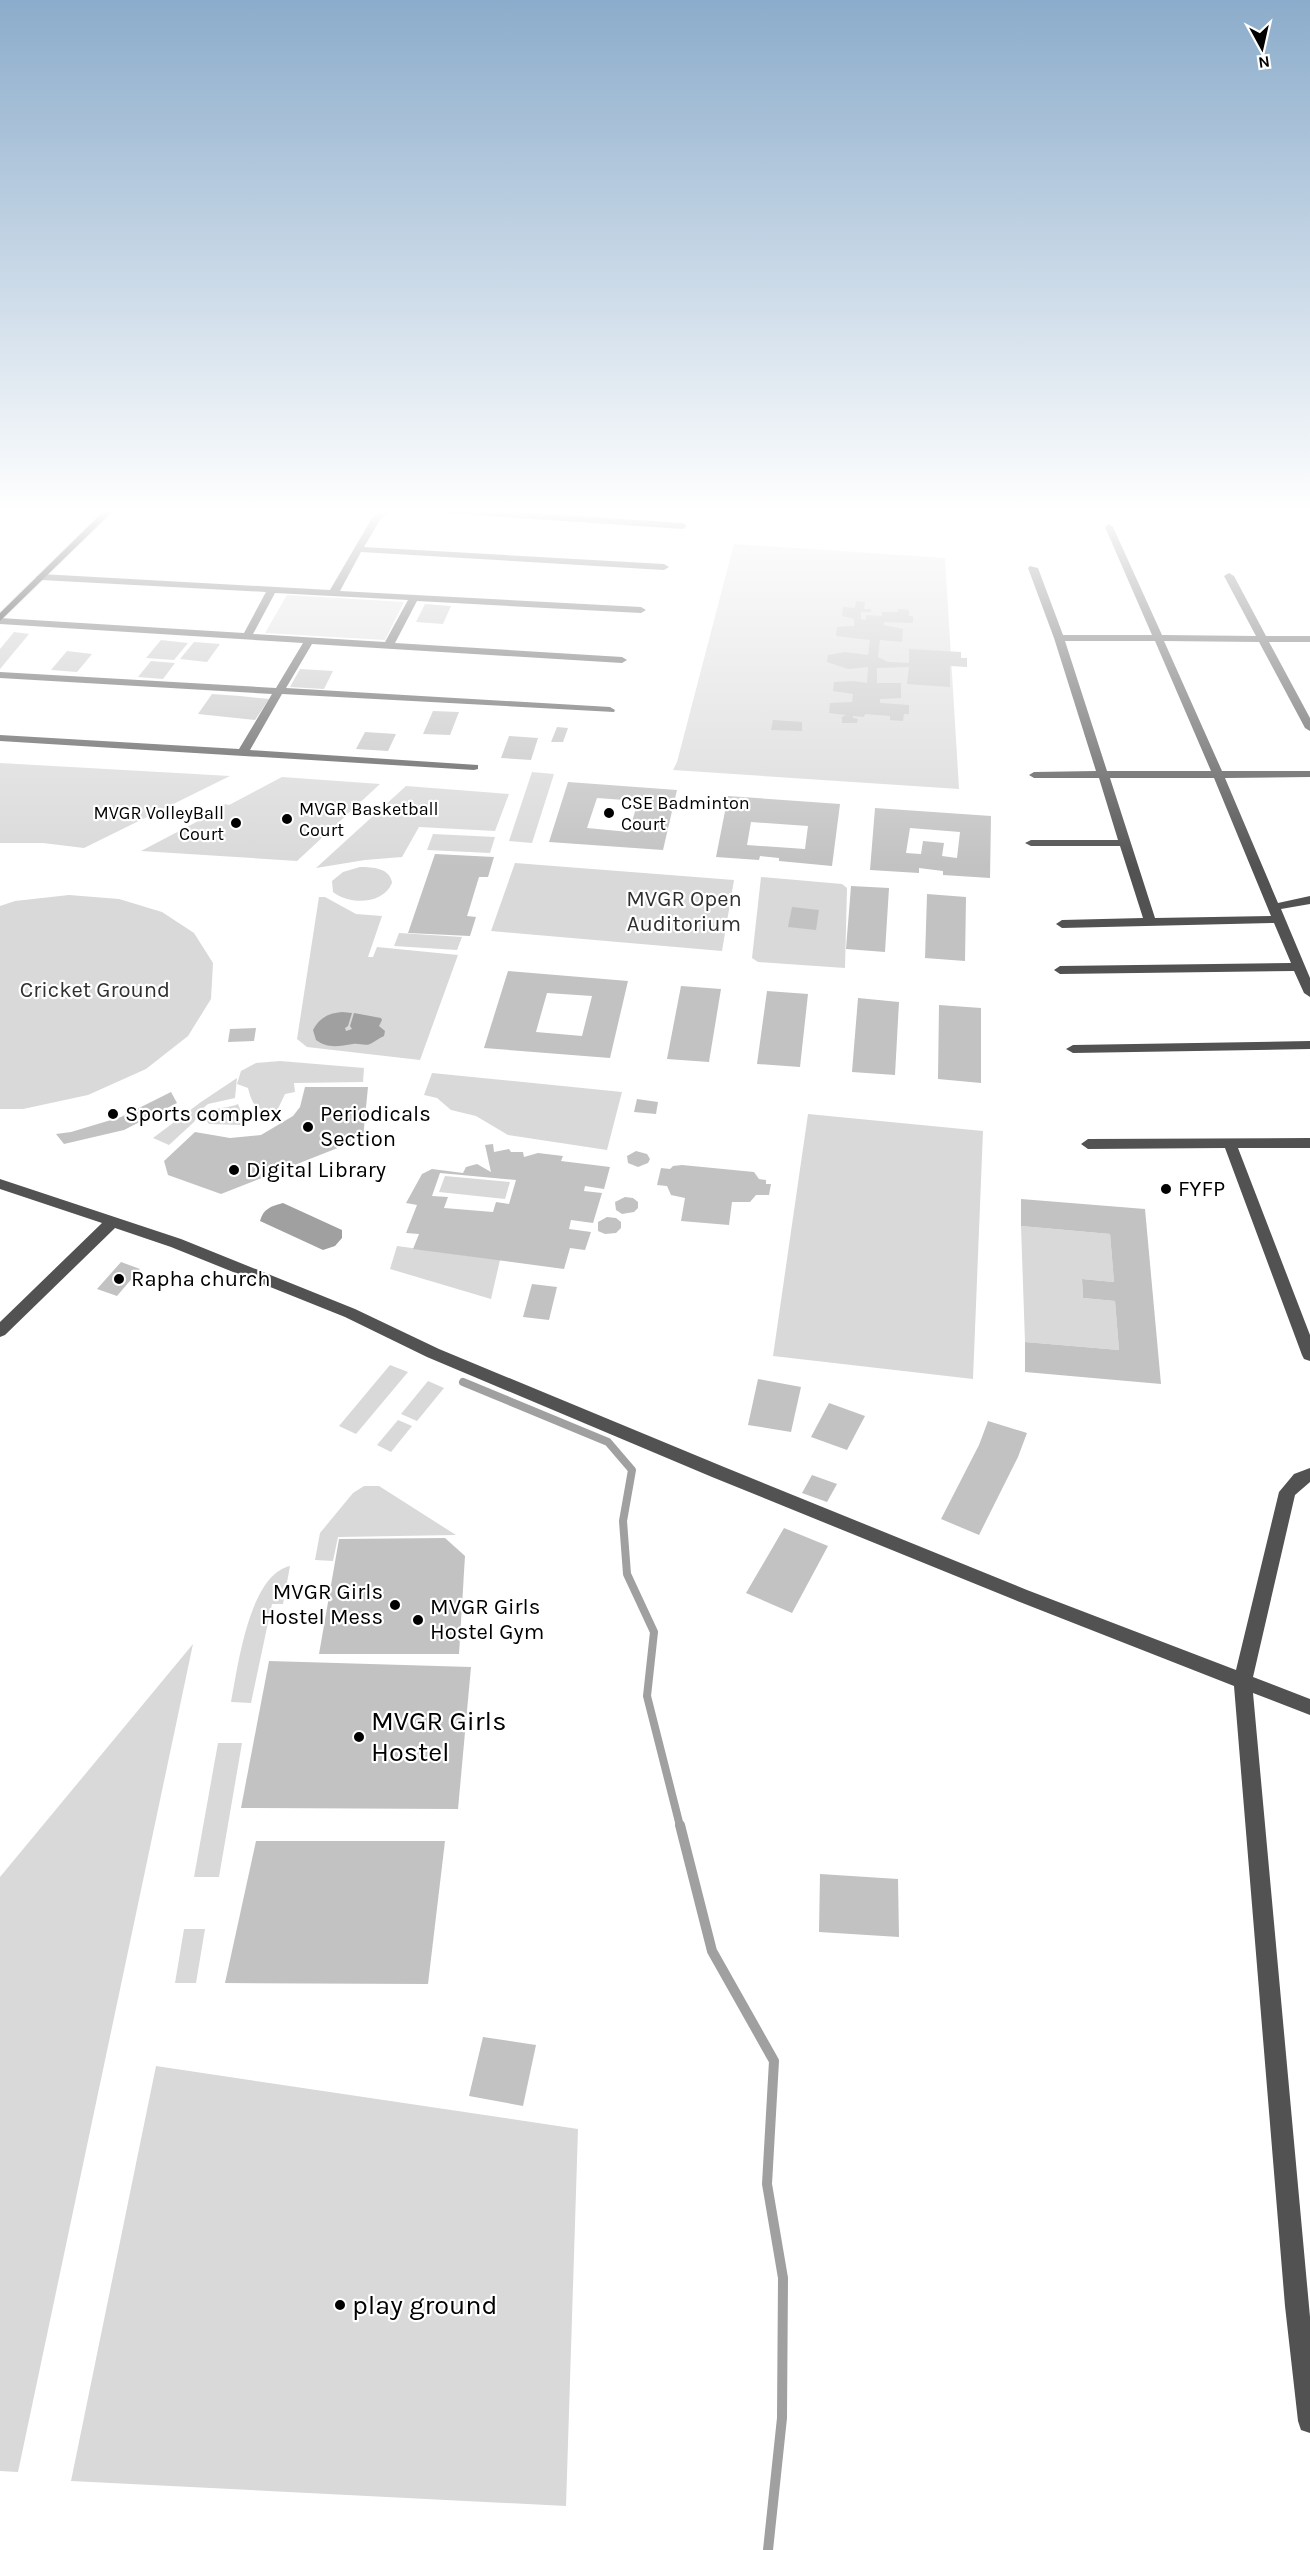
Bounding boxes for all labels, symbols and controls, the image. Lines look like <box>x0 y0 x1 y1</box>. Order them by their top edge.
north arrow <box>1232 18 1292 78</box>
text: N <box>1257 52 1271 73</box>
place label: CSE Badminton Court <box>621 792 750 835</box>
place label: MVGR Basketball Court <box>299 798 439 841</box>
place label: MVGR VolleyBall Court <box>93 802 224 845</box>
marker: CSE Badminton Court <box>602 806 616 820</box>
marker: MVGR Basketball Court <box>280 812 294 826</box>
marker: MVGR VolleyBall Court <box>229 816 243 830</box>
park label: MVGR Open Auditorium <box>626 886 742 937</box>
park label: Cricket Ground <box>20 977 170 1003</box>
place label: Sports complex <box>125 1101 282 1127</box>
place label: Periodicals Section <box>320 1101 431 1152</box>
marker: Sports complex <box>106 1107 120 1121</box>
marker: Periodicals Section <box>301 1120 315 1134</box>
place label: Digital Library <box>246 1157 386 1183</box>
marker: Digital Library <box>227 1163 241 1177</box>
place label: FYFP <box>1178 1176 1225 1202</box>
marker: FYFP <box>1159 1182 1173 1196</box>
place label: Rapha church <box>131 1266 271 1292</box>
marker: Rapha church <box>112 1272 126 1286</box>
place label: MVGR Girls Hostel Mess <box>261 1579 383 1630</box>
place label: MVGR Girls Hostel Gym <box>430 1594 544 1645</box>
marker: MVGR Girls Hostel Mess <box>388 1598 402 1612</box>
marker: MVGR Girls Hostel Gym <box>411 1613 425 1627</box>
place label: MVGR Girls Hostel <box>371 1705 506 1768</box>
marker: MVGR Girls Hostel <box>352 1730 366 1744</box>
place label: play ground <box>352 2289 498 2321</box>
marker: play ground <box>333 2298 347 2312</box>

